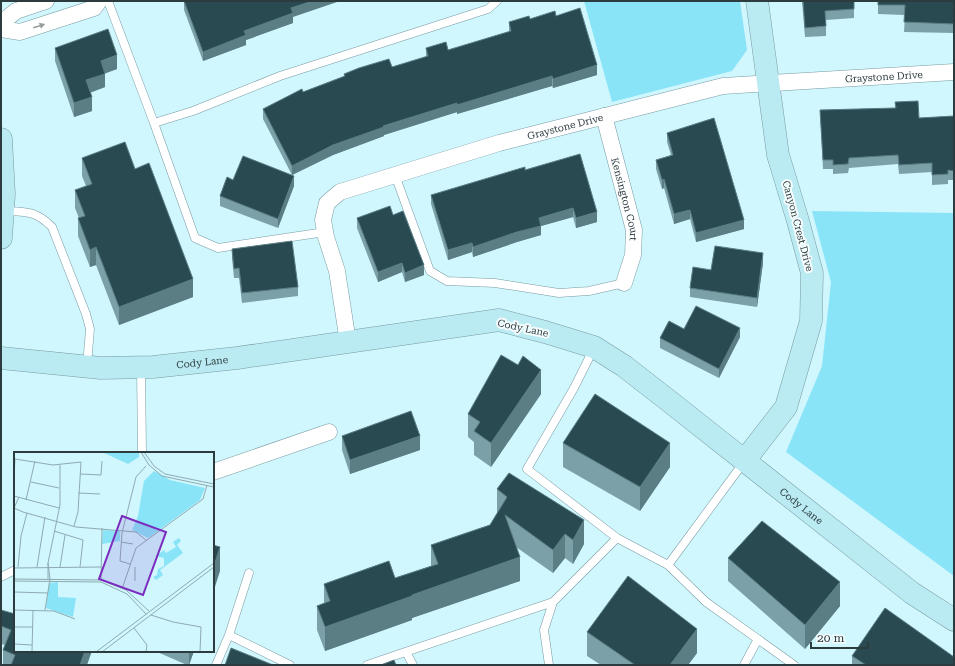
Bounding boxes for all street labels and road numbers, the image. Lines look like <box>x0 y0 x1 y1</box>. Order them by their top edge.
street label: Graystone Drive <box>845 68 924 84</box>
street label: Graystone Drive <box>526 111 605 141</box>
street label: Kensington Court <box>610 156 640 241</box>
street label: Canyon Crest Drive <box>781 179 816 273</box>
street label: Cody Lane <box>496 317 550 339</box>
street label: Cody Lane <box>176 353 229 370</box>
street label: Cody Lane <box>778 485 826 526</box>

